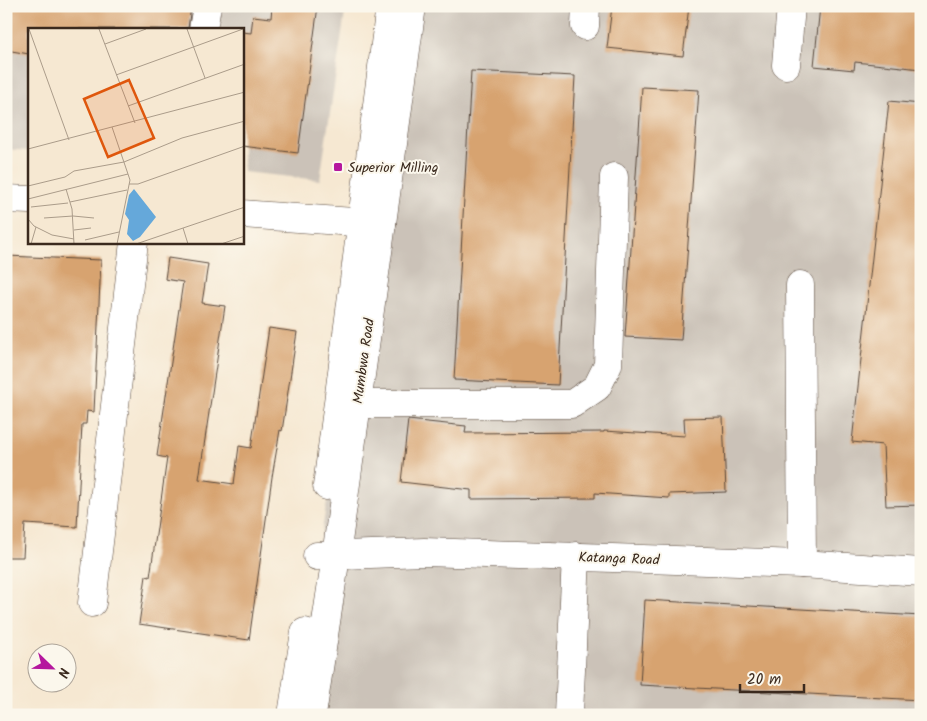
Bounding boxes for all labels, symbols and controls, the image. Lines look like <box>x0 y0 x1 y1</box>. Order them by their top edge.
inset map <box>28 28 244 244</box>
place label: Superior Milling <box>348 157 438 179</box>
marker: Superior Milling <box>332 161 344 173</box>
street label: Mumbwa Road <box>347 316 381 405</box>
street label: Katanga Road <box>578 547 661 571</box>
north arrow <box>28 644 78 694</box>
scale bar <box>740 661 803 693</box>
text: N <box>51 664 75 681</box>
text: 20 m <box>747 668 781 692</box>

